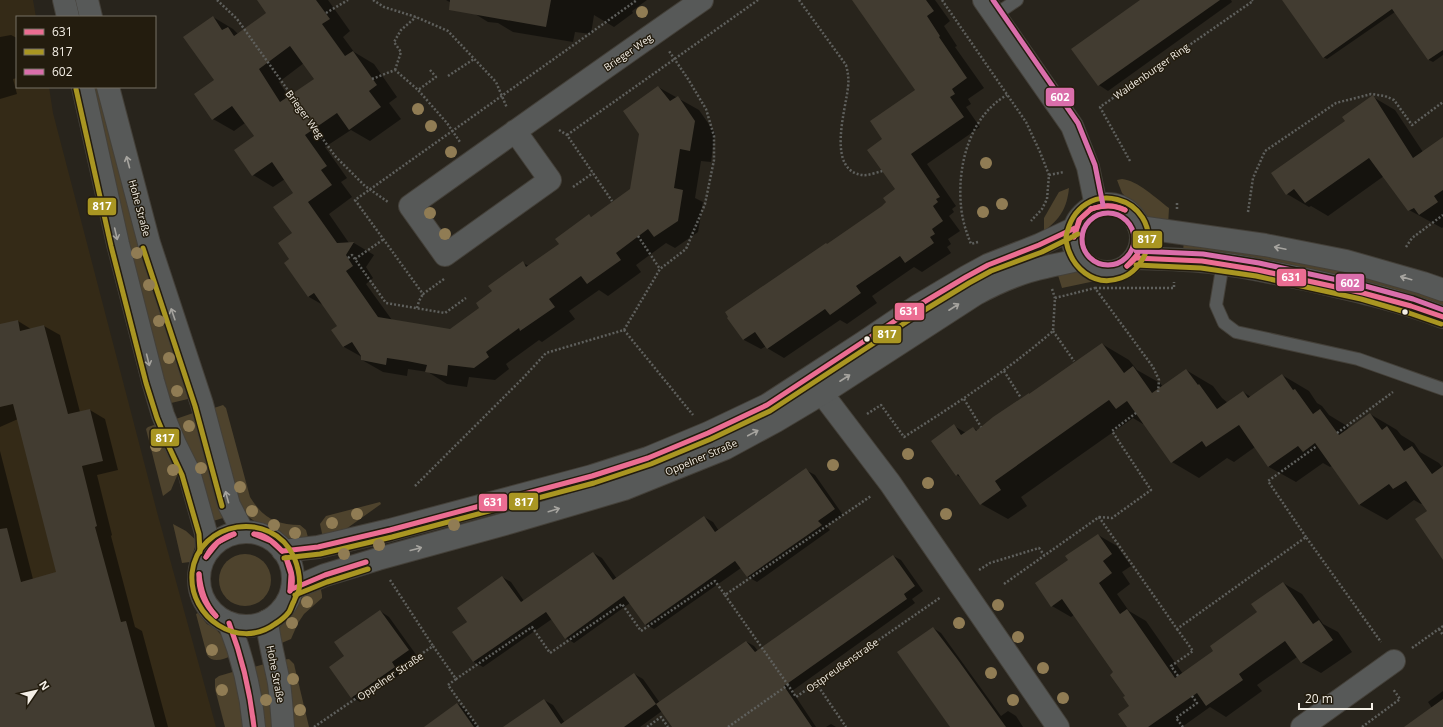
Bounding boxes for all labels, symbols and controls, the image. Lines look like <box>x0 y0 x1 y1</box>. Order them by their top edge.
legend <box>16 16 156 88</box>
text: 631 <box>52 23 73 40</box>
street label: Brieger Weg <box>601 30 656 74</box>
street label: Waldenburger Ring <box>1110 39 1192 102</box>
text: 817 <box>52 43 73 60</box>
text: 602 <box>52 63 73 80</box>
street label: Brieger Weg <box>283 87 328 142</box>
line badge: 602 <box>1045 87 1075 107</box>
text: 602 <box>1051 89 1069 104</box>
one-way arrow <box>124 156 131 169</box>
street label: Hohe Straße <box>126 178 154 238</box>
line badge: 817 <box>87 197 117 216</box>
text: 817 <box>93 198 111 213</box>
one-way arrow <box>112 227 120 240</box>
line badge: 817 <box>1132 230 1163 249</box>
text: 817 <box>1138 231 1156 246</box>
one-way arrow <box>1273 243 1286 251</box>
line badge: 631 <box>1276 268 1307 287</box>
text: 631 <box>1282 269 1300 284</box>
line badge: 602 <box>1335 273 1365 292</box>
one-way arrow <box>1400 274 1413 281</box>
text: 602 <box>1341 275 1359 290</box>
line badge: 631 <box>894 302 925 321</box>
text: 631 <box>900 303 918 318</box>
one-way arrow <box>948 303 960 311</box>
one-way arrow <box>169 307 176 320</box>
unlabelled marker <box>1400 307 1410 317</box>
line badge: 817 <box>872 325 902 344</box>
text: 817 <box>878 326 896 341</box>
unlabelled marker <box>862 334 872 344</box>
one-way arrow <box>145 353 152 366</box>
one-way arrow <box>839 374 850 382</box>
line badge: 817 <box>150 428 180 447</box>
one-way arrow <box>747 429 759 436</box>
text: 817 <box>156 430 174 445</box>
street label: Oppelner Straße <box>663 435 740 479</box>
one-way arrow <box>223 491 230 504</box>
line badge: 817 <box>508 492 539 511</box>
line badge: 631 <box>478 493 508 512</box>
text: 631 <box>484 494 502 509</box>
text: 817 <box>515 494 533 509</box>
one-way arrow <box>547 506 560 513</box>
one-way arrow <box>409 545 422 552</box>
street label: Ostpreußenstraße <box>803 634 881 695</box>
street label: Hohe Straße <box>264 644 289 704</box>
street label: Oppelner Straße <box>354 648 426 703</box>
north arrow <box>16 671 56 711</box>
text: N <box>36 677 53 693</box>
scale bar <box>1299 685 1372 711</box>
text: 20 m <box>1305 690 1333 707</box>

